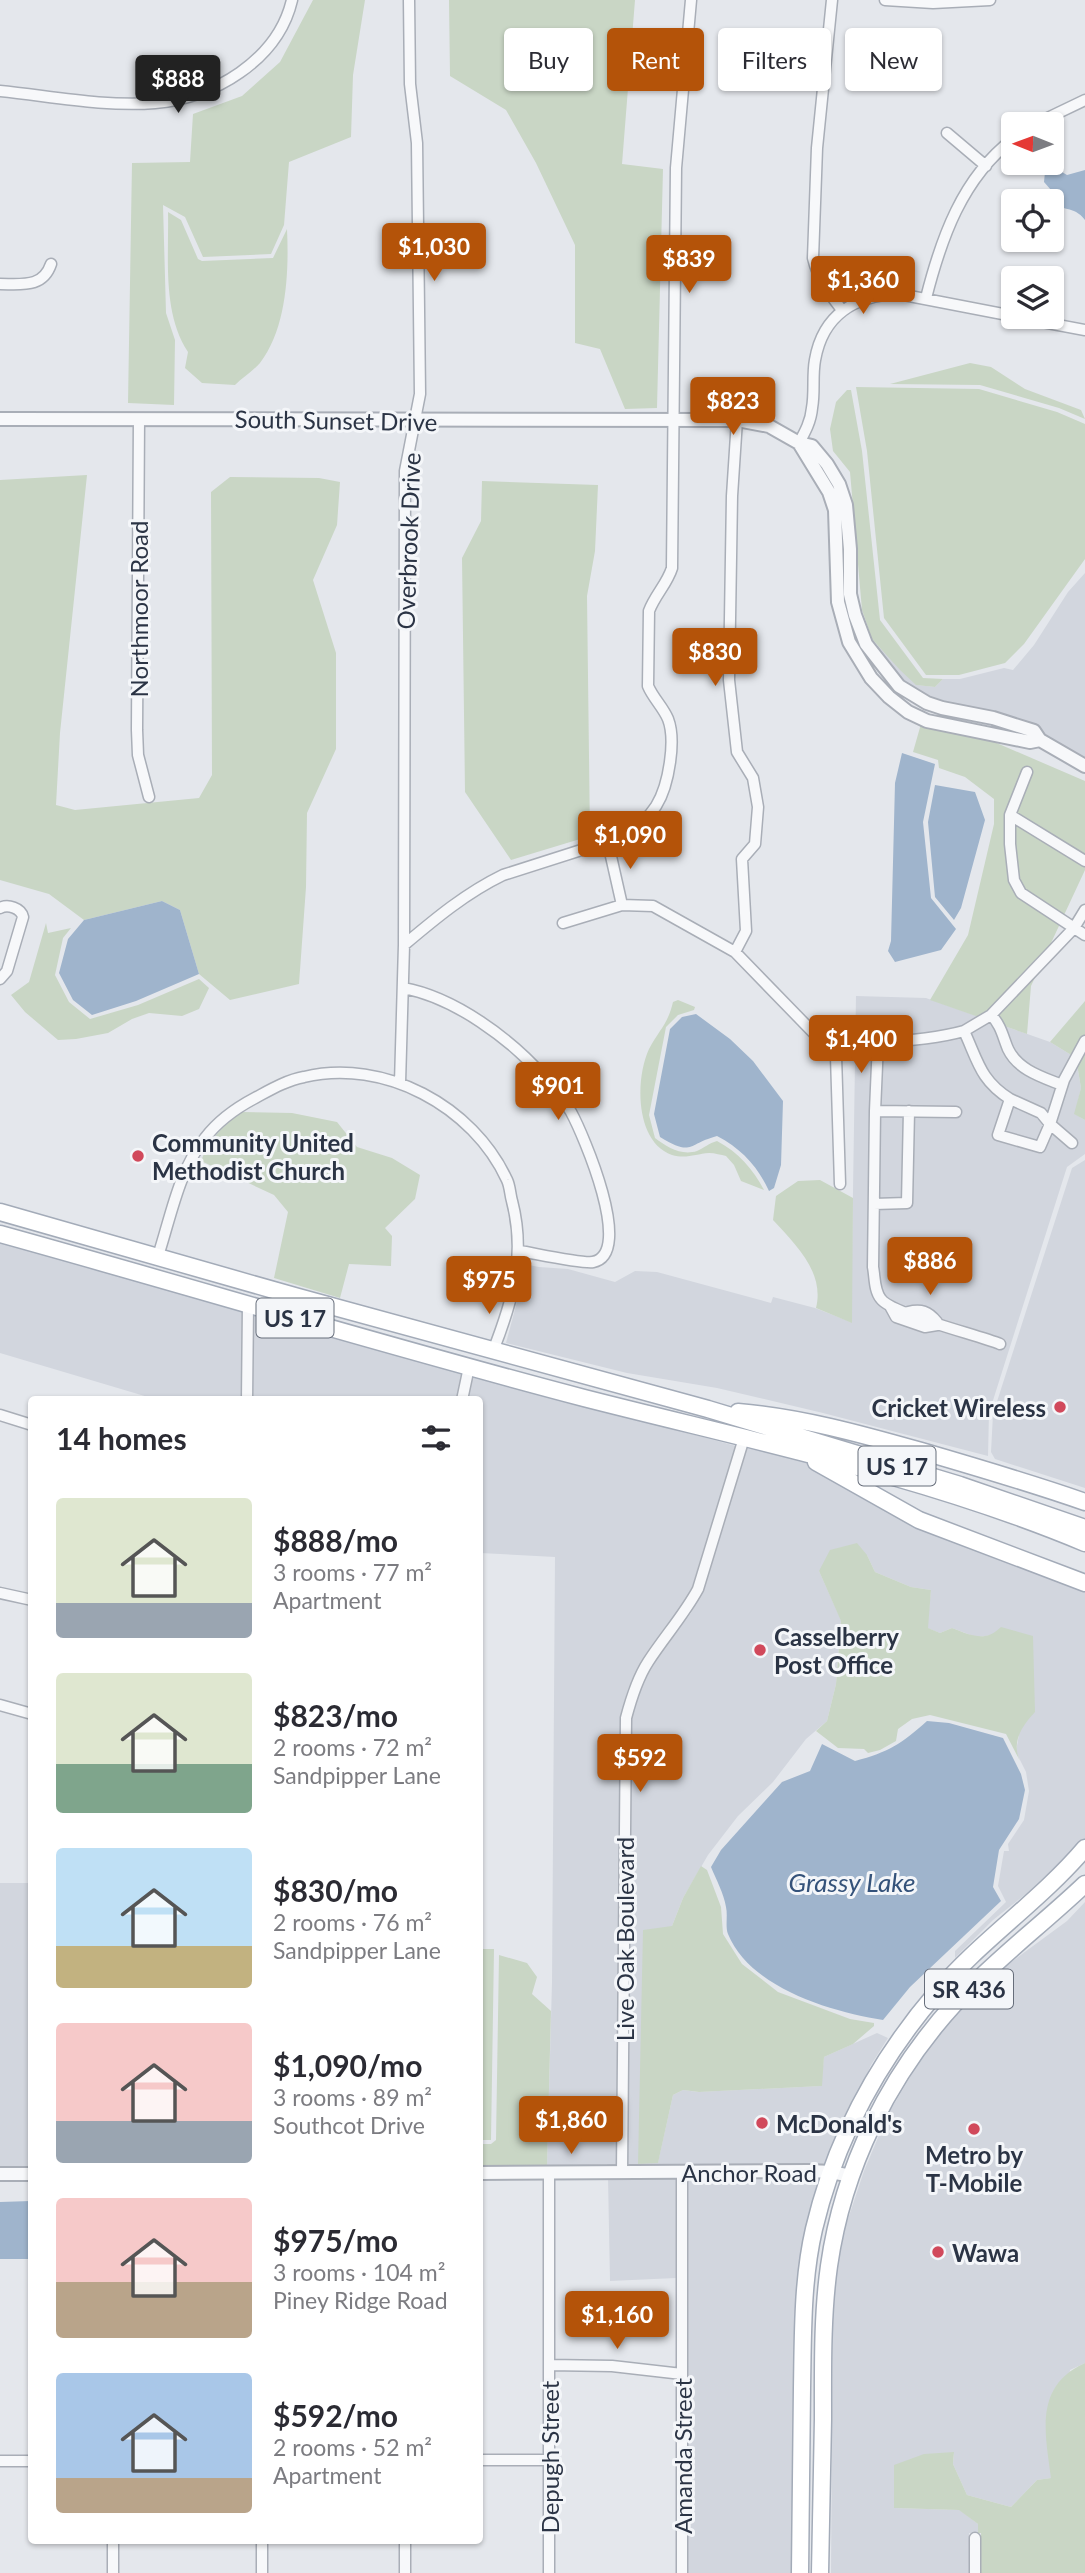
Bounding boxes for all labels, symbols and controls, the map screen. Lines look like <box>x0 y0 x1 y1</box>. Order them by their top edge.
chip: Buy <box>504 28 593 91</box>
chip: Rent <box>607 28 704 91</box>
chip: Filters <box>718 28 831 91</box>
chip: New <box>845 28 942 91</box>
pin: $888 <box>137 55 219 115</box>
text: $888 <box>151 64 205 92</box>
north arrow <box>1001 112 1064 175</box>
map controls <box>1001 112 1064 329</box>
button: locate <box>1001 189 1064 252</box>
pin: $1,030 <box>377 224 491 283</box>
text: $1,030 <box>398 232 470 260</box>
pin: $839 <box>648 236 730 295</box>
text: $839 <box>662 244 716 272</box>
pin: $1,360 <box>806 256 920 316</box>
text: $1,360 <box>827 265 899 293</box>
button: layers <box>1001 266 1064 329</box>
pin: $823 <box>692 378 774 437</box>
text: $823 <box>706 386 760 414</box>
street label: South Sunset Drive <box>234 404 438 436</box>
street label: Overbrook Drive <box>390 452 426 630</box>
street label: Northmoor Road <box>124 521 153 697</box>
pin: $830 <box>674 628 756 688</box>
text: $830 <box>688 637 742 665</box>
pin: $1,090 <box>573 812 687 871</box>
text: $1,090 <box>594 820 666 848</box>
pin: $1,400 <box>804 1016 918 1075</box>
text: $1,400 <box>825 1024 897 1052</box>
pin: $901 <box>517 1062 599 1122</box>
text: $901 <box>531 1071 585 1099</box>
place label: Community United Methodist Church <box>152 1128 354 1185</box>
marker: Community United Methodist Church <box>130 1148 146 1164</box>
pin: $886 <box>889 1238 971 1297</box>
text: $886 <box>903 1246 957 1274</box>
pin: $975 <box>448 1256 530 1316</box>
text: $975 <box>462 1265 516 1293</box>
road number: US 17 <box>256 1298 334 1338</box>
place label: Cricket Wireless <box>872 1393 1046 1422</box>
marker: Cricket Wireless <box>1052 1399 1068 1415</box>
icon: filters <box>417 1419 455 1457</box>
text: 14 homes <box>56 1420 187 1456</box>
road number: US 17 <box>858 1446 936 1485</box>
text: $888/mo <box>273 1522 398 1558</box>
icon: home <box>112 1526 196 1610</box>
text: 3 rooms · 77 m² <box>273 1558 432 1586</box>
text: Apartment <box>273 1586 381 1614</box>
place label: Casselberry Post Office <box>774 1622 899 1679</box>
marker: Casselberry Post Office <box>752 1642 768 1658</box>
text: $823/mo <box>273 1697 398 1733</box>
icon: home <box>112 1701 196 1785</box>
text: 2 rooms · 72 m² <box>273 1733 432 1761</box>
pin: $592 <box>599 1734 681 1794</box>
text: $592 <box>613 1743 667 1771</box>
text: Sandpipper Lane <box>273 1761 441 1789</box>
street label: Live Oak Boulevard <box>610 1837 639 2041</box>
water label: Grassy Lake <box>789 1866 915 1898</box>
text: $830/mo <box>273 1872 398 1908</box>
icon: home <box>112 1876 196 1960</box>
text: 2 rooms · 76 m² <box>273 1908 432 1936</box>
text: Sandpipper Lane <box>273 1936 441 1964</box>
road number: SR 436 <box>925 1970 1013 2008</box>
text: $1,090/mo <box>273 2047 422 2083</box>
icon: home <box>112 2051 196 2135</box>
text: 3 rooms · 89 m² <box>273 2083 432 2111</box>
pin: $1,860 <box>514 2096 628 2156</box>
text: $1,860 <box>535 2105 607 2133</box>
place label: McDonald's <box>776 2109 902 2138</box>
text: Southcot Drive <box>273 2111 425 2139</box>
marker: McDonald's <box>754 2115 770 2131</box>
marker: Metro by T-Mobile <box>966 2121 982 2137</box>
place label: Metro by T-Mobile <box>925 2140 1023 2197</box>
street label: Anchor Road <box>681 2158 817 2187</box>
text: $975/mo <box>273 2222 398 2258</box>
icon: home <box>112 2226 196 2310</box>
place label: Wawa <box>952 2238 1019 2267</box>
marker: Wawa <box>930 2244 946 2260</box>
text: 3 rooms · 104 m² <box>273 2258 445 2286</box>
text: Piney Ridge Road <box>273 2286 448 2314</box>
pin: $1,160 <box>560 2292 674 2351</box>
text: $1,160 <box>581 2300 653 2328</box>
street label: Amanda Street <box>668 2378 697 2534</box>
street label: Depugh Street <box>535 2380 564 2533</box>
text: $592/mo <box>273 2397 398 2433</box>
icon: home <box>112 2401 196 2485</box>
text: 2 rooms · 52 m² <box>273 2433 432 2461</box>
text: Apartment <box>273 2461 381 2489</box>

